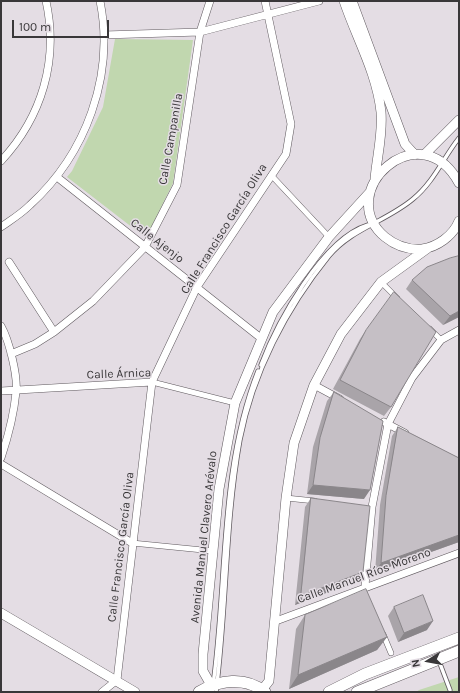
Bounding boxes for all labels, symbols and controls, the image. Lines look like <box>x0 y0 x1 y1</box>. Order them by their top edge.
scale bar <box>14 12 111 38</box>
text: 100 m <box>19 20 51 34</box>
street label: Calle Campanilla <box>156 92 186 186</box>
street label: Calle Francisco García Oliva <box>178 161 270 297</box>
street label: Calle Ajenjo <box>127 216 187 266</box>
street label: Calle Árnica <box>86 366 152 382</box>
street label: Avenida Manuel Clavero Arévalo <box>188 450 220 624</box>
street label: Calle Francisco García Oliva <box>105 471 137 623</box>
street label: Calle Manuel Ríos Moreno <box>295 545 433 607</box>
north arrow <box>408 641 448 681</box>
text: N <box>409 658 423 669</box>

